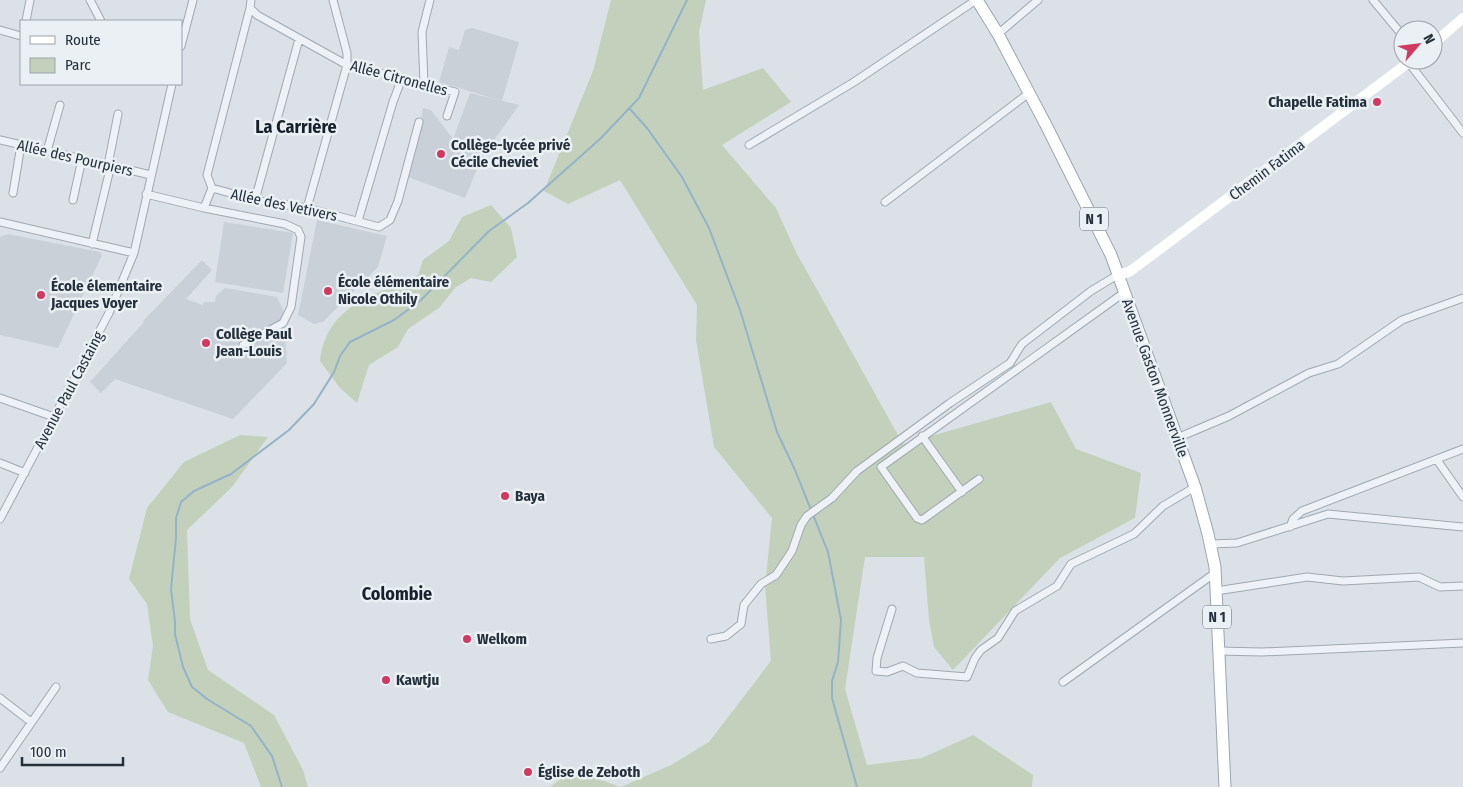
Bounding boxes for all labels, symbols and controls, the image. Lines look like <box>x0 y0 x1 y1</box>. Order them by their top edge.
legend <box>20 20 182 85</box>
north arrow <box>1393 20 1443 70</box>
text: Route <box>65 31 101 49</box>
text: N <box>1420 31 1439 47</box>
text: Parc <box>65 56 91 74</box>
street label: Allée Citronelles <box>348 56 450 100</box>
place label: Chapelle Fatima <box>1268 93 1368 111</box>
marker: Chapelle Fatima <box>1371 96 1383 108</box>
district label: La Carrière <box>255 116 337 138</box>
street label: Allée des Pourpiers <box>15 136 135 180</box>
place label: Collège-lycée privé Cécile Cheviet <box>451 136 571 171</box>
street label: Chemin Fatima <box>1226 136 1308 204</box>
marker: Collège-lycée privé Cécile Cheviet <box>435 148 447 160</box>
street label: Allée des Vetivers <box>229 185 339 225</box>
road number: N 1 <box>1080 208 1108 230</box>
place label: École élémentaire Nicole Othily <box>338 273 449 308</box>
place label: École élementaire Jacques Voyer <box>50 277 162 312</box>
marker: École élémentaire Nicole Othily <box>322 285 334 297</box>
marker: École élementaire Jacques Voyer <box>35 289 47 301</box>
street label: Avenue Gaston Monnerville <box>1118 296 1192 460</box>
place label: Collège Paul Jean-Louis <box>215 325 293 360</box>
street label: Avenue Paul Castaing <box>30 328 108 452</box>
marker: Collège Paul Jean-Louis <box>200 337 212 349</box>
place label: Baya <box>515 487 545 505</box>
marker: Baya <box>499 490 511 502</box>
district label: Colombie <box>362 583 432 605</box>
road number: N 1 <box>1203 606 1231 628</box>
place label: Welkom <box>477 630 527 648</box>
marker: Welkom <box>461 633 473 645</box>
place label: Kawtju <box>396 671 439 689</box>
marker: Kawtju <box>380 674 392 686</box>
scale bar <box>22 734 124 766</box>
text: 100 m <box>30 743 67 761</box>
place label: Église de Zeboth <box>538 763 641 781</box>
marker: Église de Zeboth <box>522 766 534 778</box>

